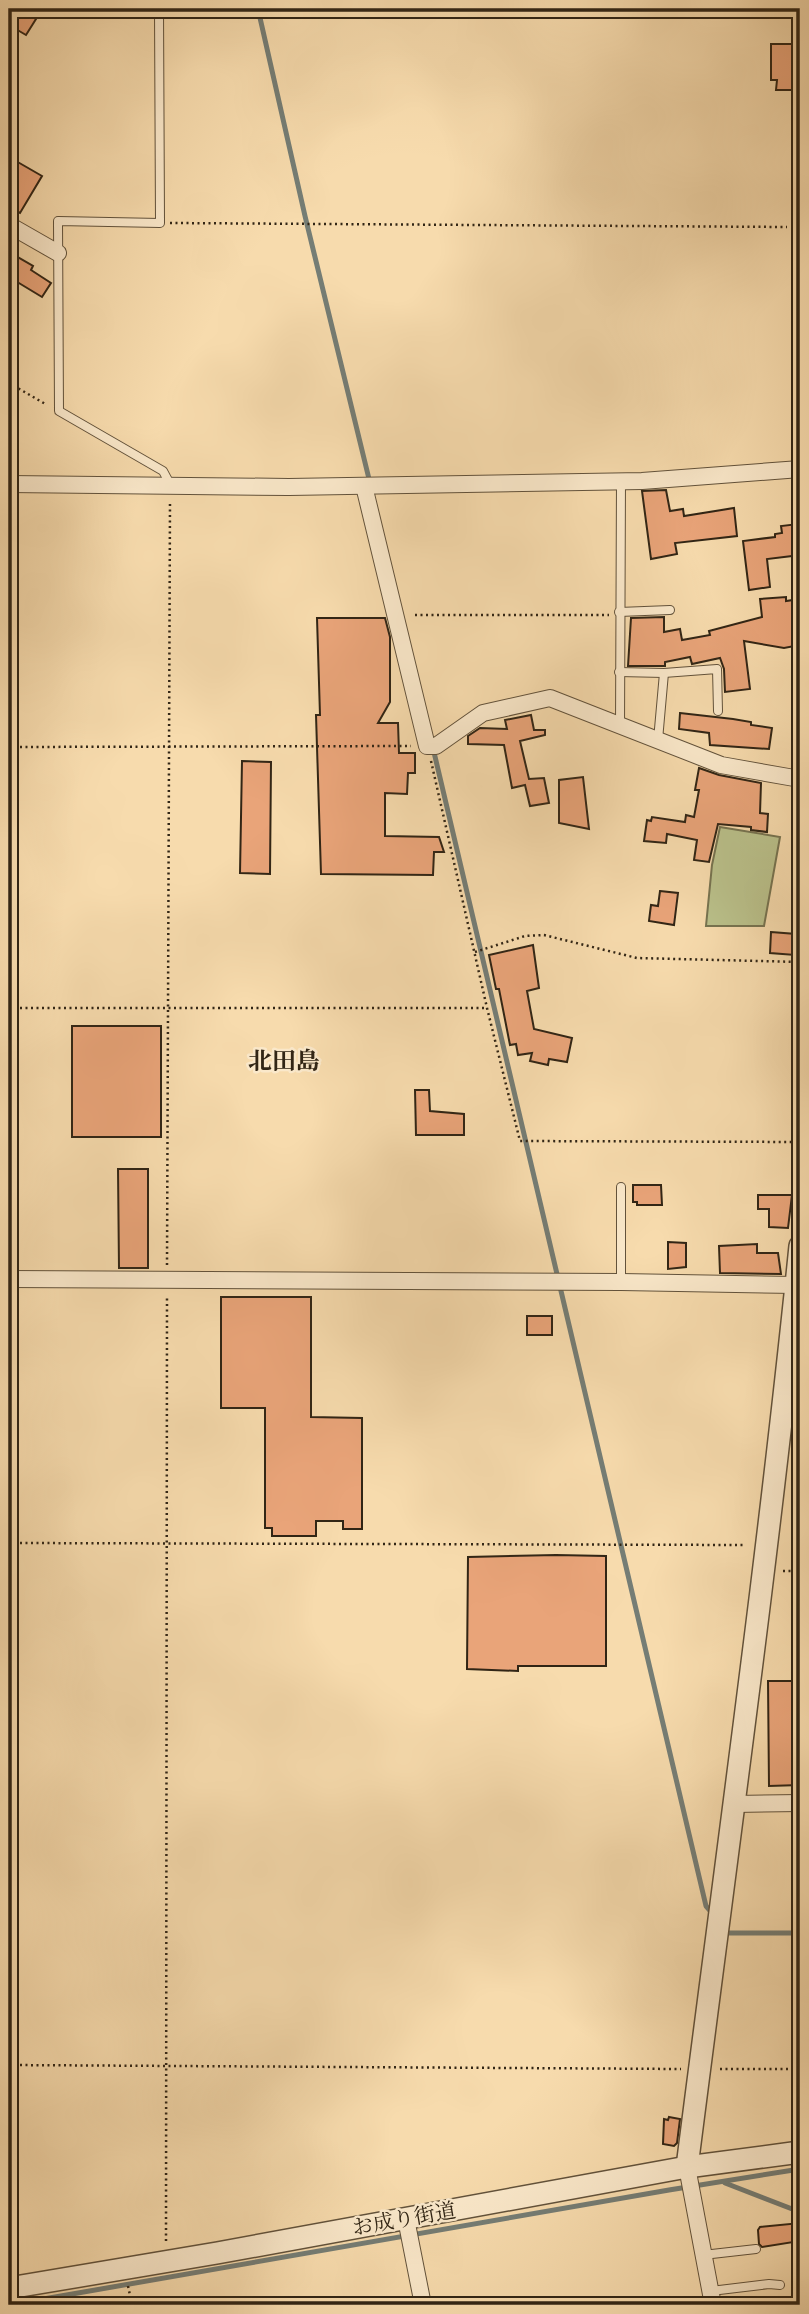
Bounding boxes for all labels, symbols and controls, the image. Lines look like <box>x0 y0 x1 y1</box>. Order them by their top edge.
district label: 北田島 <box>248 1045 320 1077</box>
street label: お成り街道 <box>350 2196 458 2242</box>

